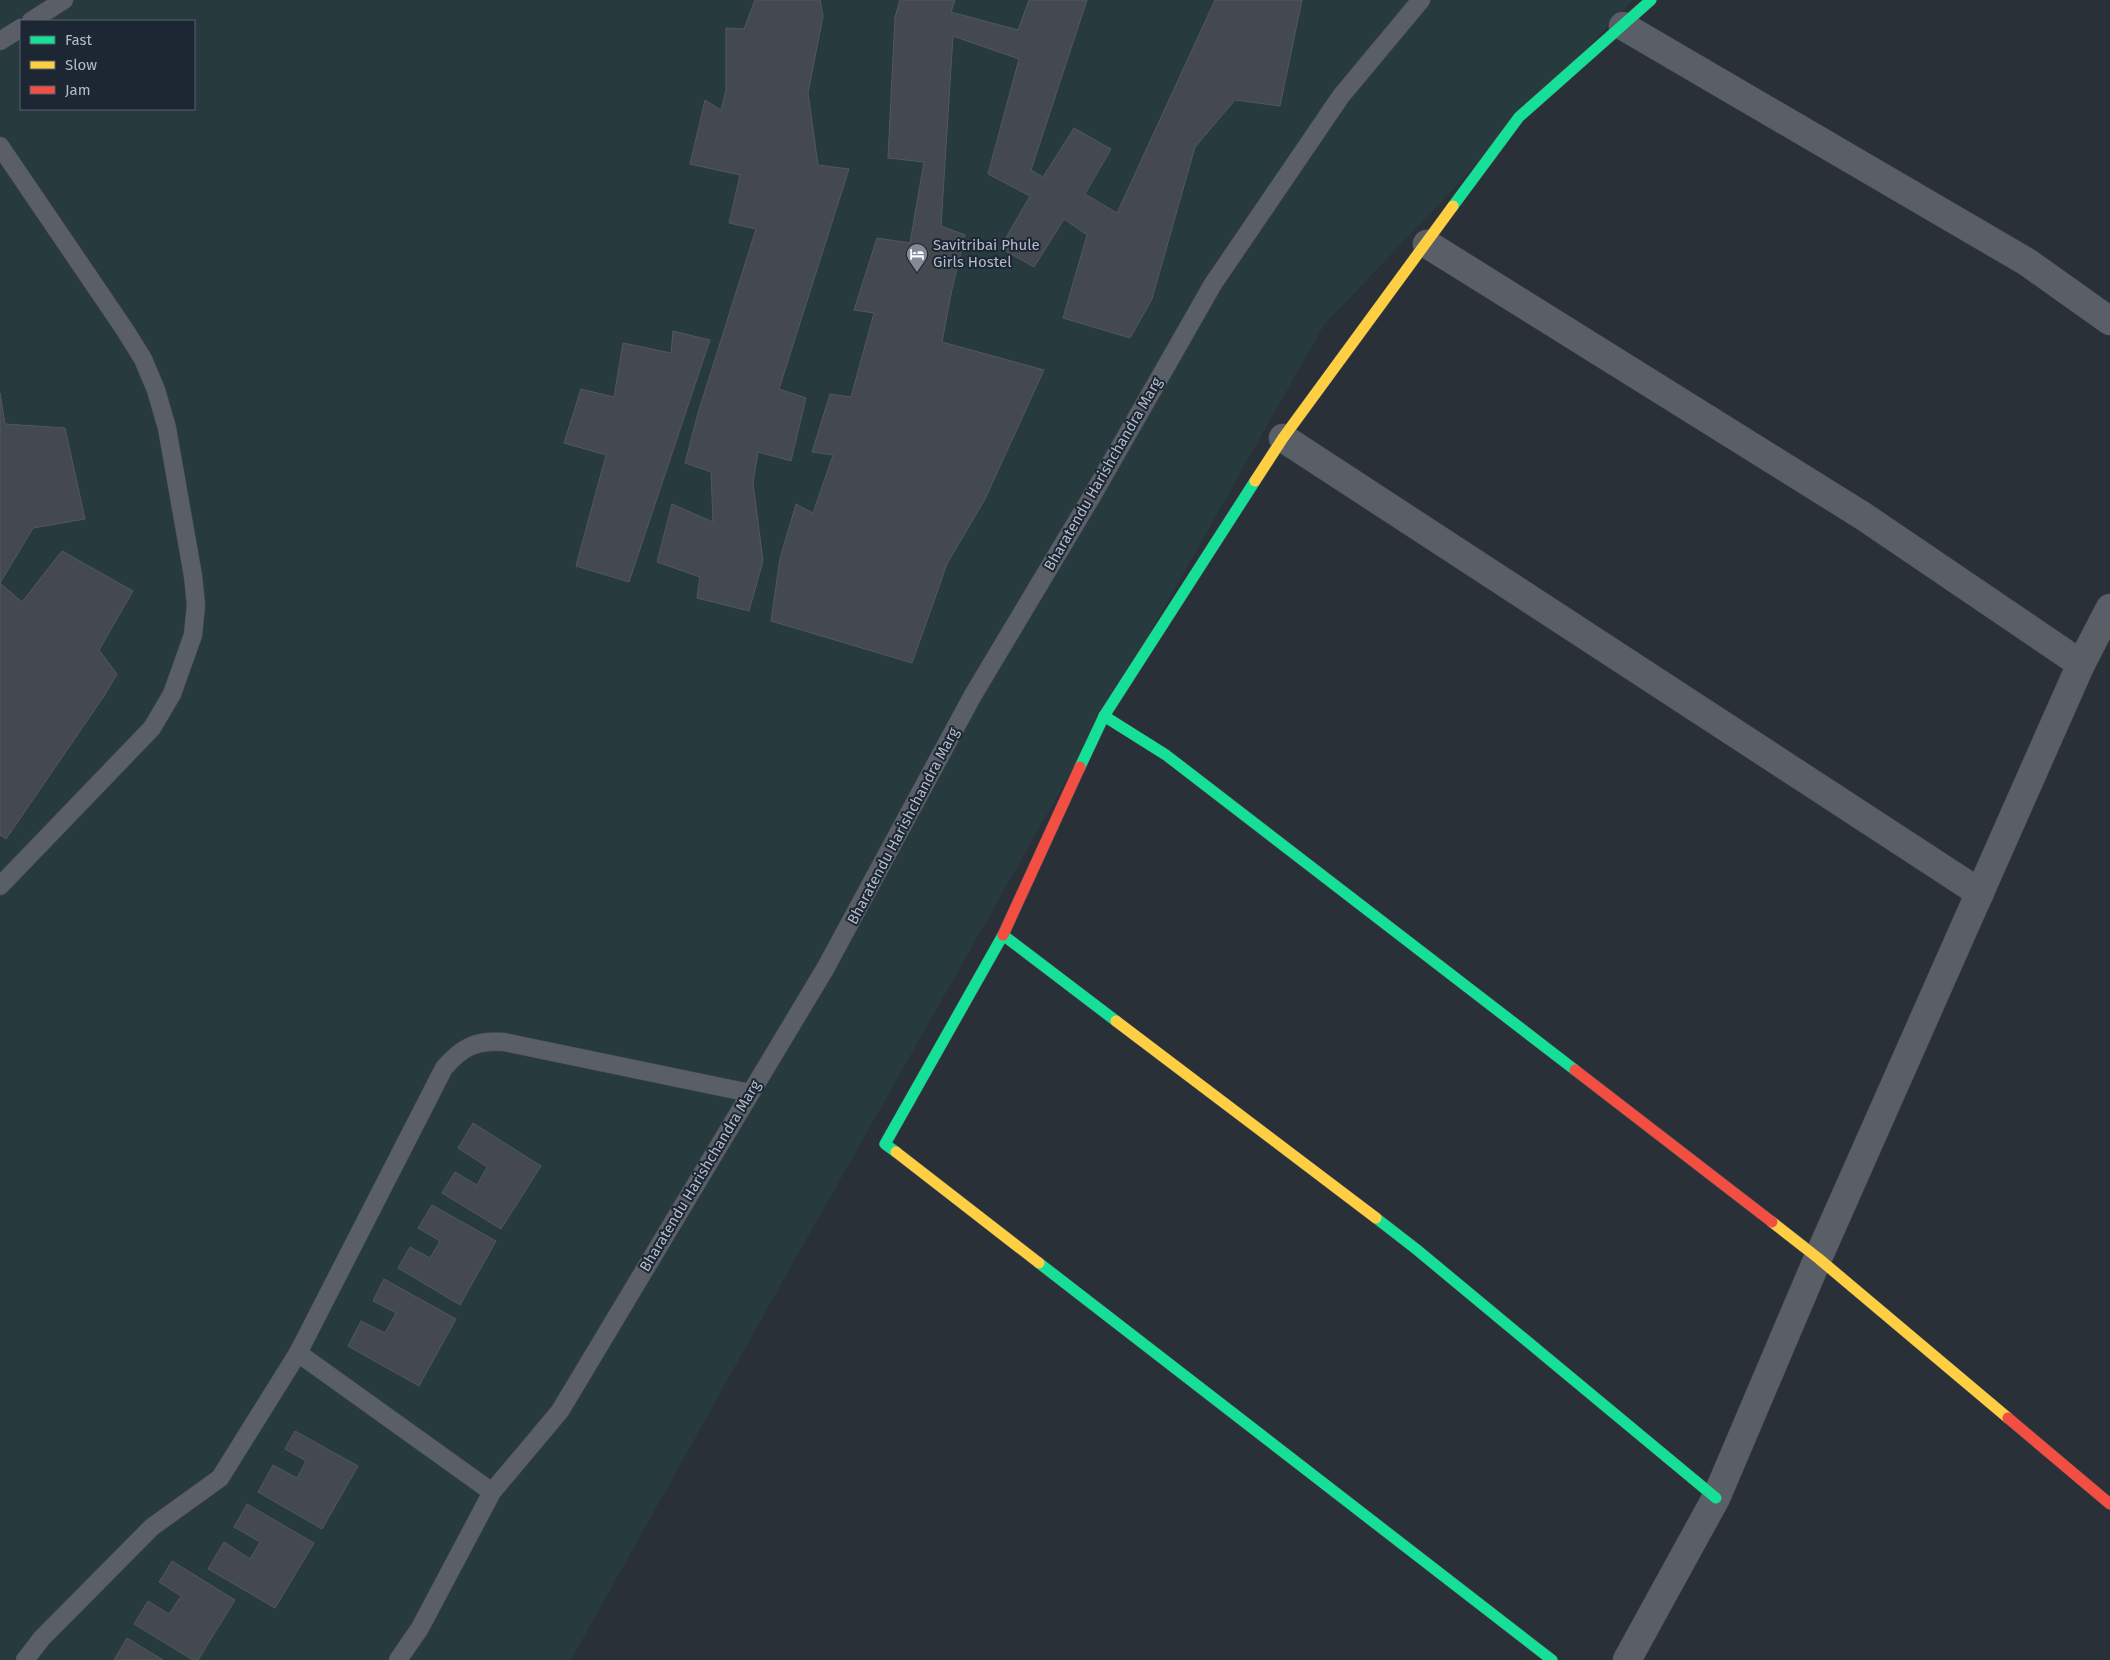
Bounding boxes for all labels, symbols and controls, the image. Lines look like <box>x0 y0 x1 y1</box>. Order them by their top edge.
legend <box>20 20 195 110</box>
text: Fast <box>65 31 92 49</box>
text: Slow <box>65 56 97 74</box>
text: Jam <box>65 81 91 99</box>
place label: Savitribai Phule Girls Hostel <box>933 236 1040 271</box>
hotel icon: Savitribai Phule Girls Hostel <box>905 242 929 273</box>
street label: Bharatendu Harishchandra Marg <box>1040 374 1166 574</box>
street label: Bharatendu Harishchandra Marg <box>843 724 963 927</box>
street label: Bharatendu Harishchandra Marg <box>636 1077 764 1275</box>

